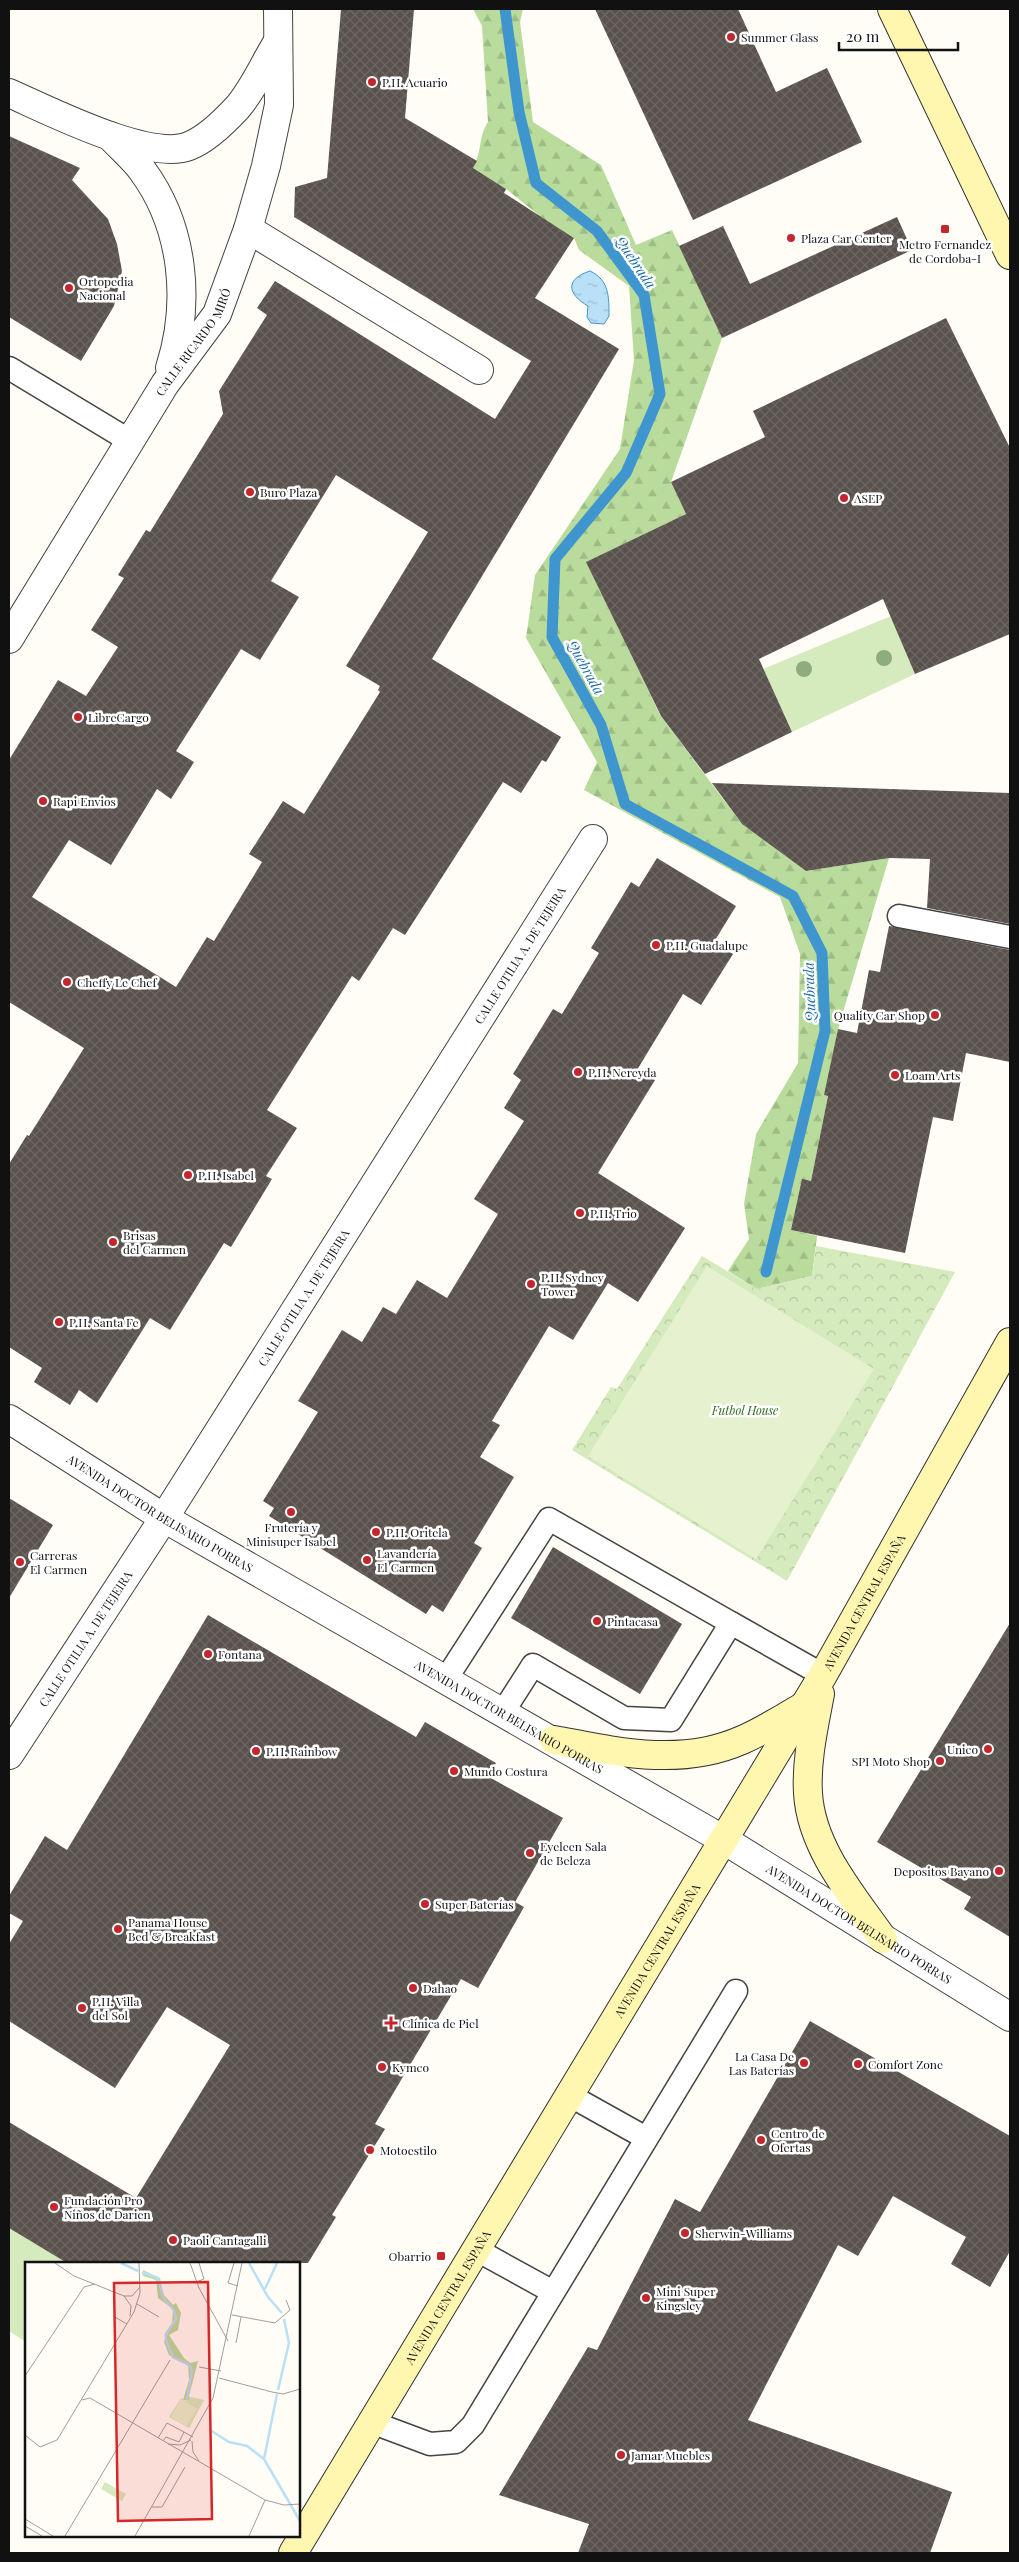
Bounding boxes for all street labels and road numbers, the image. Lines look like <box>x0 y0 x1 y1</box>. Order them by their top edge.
street label: CALLE RICARDO MIRÓ <box>152 285 234 399</box>
street label: CALLE OTILIA A. DE TEJEIRA <box>470 883 569 1027</box>
street label: CALLE OTILIA A. DE TEJEIRA <box>254 1225 353 1369</box>
street label: AVENIDA DOCTOR BELISARIO PORRAS <box>63 1450 256 1576</box>
street label: AVENIDA CENTRAL ESPAÑA <box>819 1531 909 1674</box>
street label: CALLE OTILIA A. DE TEJEIRA <box>35 1567 136 1710</box>
street label: AVENIDA DOCTOR BELISARIO PORRAS <box>411 1655 606 1777</box>
street label: AVENIDA DOCTOR BELISARIO PORRAS <box>763 1860 955 1987</box>
street label: AVENIDA CENTRAL ESPAÑA <box>610 1880 704 2021</box>
street label: AVENIDA CENTRAL ESPAÑA <box>400 2227 494 2368</box>

